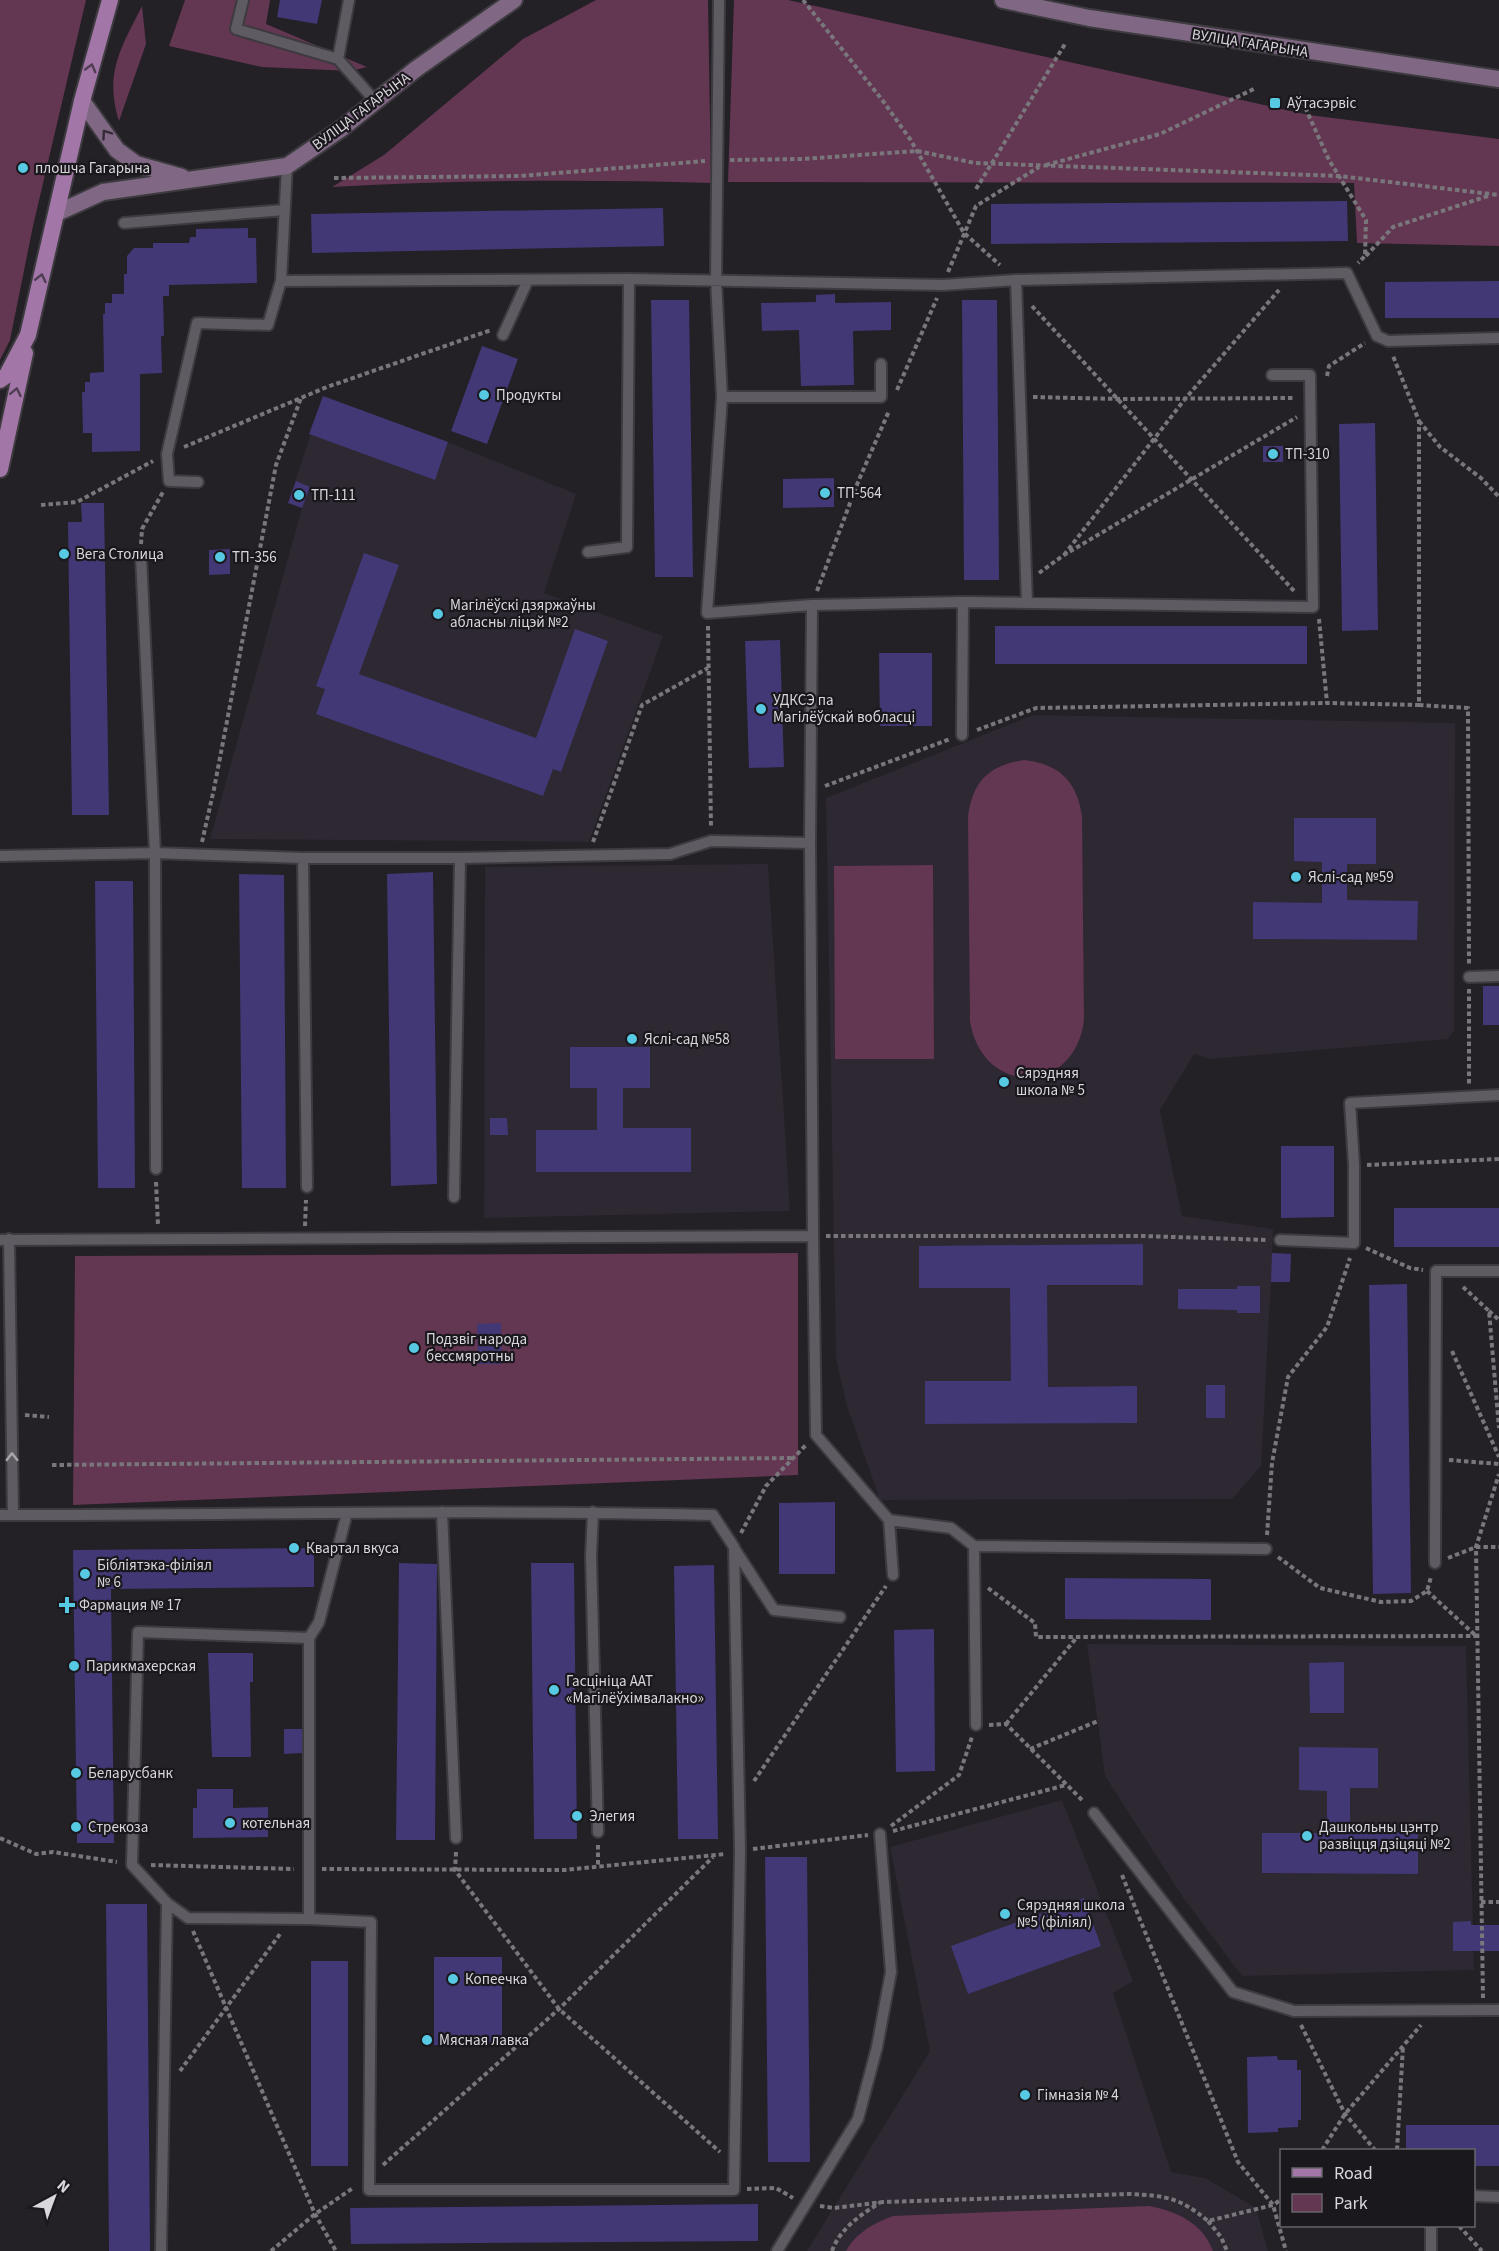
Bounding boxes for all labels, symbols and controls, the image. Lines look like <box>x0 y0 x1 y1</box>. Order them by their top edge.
street label: ВУЛІЦА ГАГАРЫНА <box>1190 24 1310 63</box>
one-way arrow <box>84 63 97 73</box>
street label: ВУЛІЦА ГАГАРЫНА <box>308 67 415 155</box>
place label: Аўтасэрвіс <box>1287 93 1357 114</box>
marker: Аўтасэрвіс <box>1268 96 1282 110</box>
one-way arrow <box>102 130 113 141</box>
place label: плошча Гагарына <box>35 158 150 179</box>
marker: плошча Гагарына <box>16 161 30 175</box>
one-way arrow <box>34 273 47 283</box>
place label: Продукты <box>496 385 561 406</box>
one-way arrow <box>9 387 22 397</box>
marker: Продукты <box>477 388 491 402</box>
place label: ТП-310 <box>1285 444 1330 465</box>
marker: ТП-310 <box>1266 447 1280 461</box>
place label: ТП-564 <box>837 483 882 504</box>
place label: ТП-111 <box>311 485 356 506</box>
marker: ТП-564 <box>818 486 832 500</box>
marker: ТП-111 <box>292 488 306 502</box>
place label: Вега Столица <box>76 544 164 565</box>
marker: Вега Столица <box>57 547 71 561</box>
place label: ТП-356 <box>232 547 277 568</box>
marker: ТП-356 <box>213 550 227 564</box>
place label: Магілёўскі дзяржаўны абласны ліцэй №2 <box>450 595 596 633</box>
marker: Магілёўскі дзяржаўны абласны ліцэй №2 <box>431 607 445 621</box>
place label: УДКСЭ па Магілёўскай вобласці <box>773 690 915 728</box>
marker: УДКСЭ па Магілёўскай вобласці <box>754 702 768 716</box>
place label: Яслі-сад №59 <box>1308 867 1394 888</box>
marker: Яслі-сад №59 <box>1289 870 1303 884</box>
place label: Яслі-сад №58 <box>644 1029 730 1050</box>
marker: Яслі-сад №58 <box>625 1032 639 1046</box>
place label: Сярэдняя школа № 5 <box>1016 1063 1085 1101</box>
marker: Сярэдняя школа № 5 <box>997 1075 1011 1089</box>
place label: Подзвіг народа бессмяротны <box>426 1329 527 1367</box>
marker: Подзвіг народа бессмяротны <box>407 1341 421 1355</box>
one-way arrow <box>6 1452 18 1461</box>
place label: Квартал вкуса <box>306 1538 399 1559</box>
marker: Квартал вкуса <box>287 1541 301 1555</box>
place label: Бібліятэка-філіял № 6 <box>97 1555 212 1593</box>
marker: Бібліятэка-філіял № 6 <box>78 1567 92 1581</box>
place label: Фармация № 17 <box>79 1595 182 1616</box>
marker: Фармация № 17 <box>60 1598 74 1612</box>
place label: Парикмахерская <box>86 1656 196 1677</box>
marker: Парикмахерская <box>67 1659 81 1673</box>
place label: Гасцініца ААТ «Магілёўхімвалакно» <box>566 1671 704 1709</box>
marker: Гасцініца ААТ «Магілёўхімвалакно» <box>547 1683 561 1697</box>
place label: Беларусбанк <box>88 1763 174 1784</box>
marker: Беларусбанк <box>69 1766 83 1780</box>
place label: Элегия <box>589 1806 635 1827</box>
marker: Элегия <box>570 1809 584 1823</box>
place label: котельная <box>242 1813 310 1834</box>
marker: котельная <box>223 1816 237 1830</box>
place label: Стрекоза <box>88 1817 148 1838</box>
place label: Дашкольны цэнтр развіцця дзіцяці №2 <box>1319 1817 1451 1855</box>
marker: Стрекоза <box>69 1820 83 1834</box>
marker: Дашкольны цэнтр развіцця дзіцяці №2 <box>1300 1829 1314 1843</box>
place label: Сярэдняя школа №5 (філіял) <box>1017 1895 1125 1933</box>
marker: Сярэдняя школа №5 (філіял) <box>998 1907 1012 1921</box>
place label: Копеечка <box>465 1969 527 1990</box>
marker: Копеечка <box>446 1972 460 1986</box>
place label: Мясная лавка <box>439 2030 529 2051</box>
marker: Мясная лавка <box>420 2033 434 2047</box>
place label: Гімназія № 4 <box>1037 2085 1119 2106</box>
marker: Гімназія № 4 <box>1018 2088 1032 2102</box>
legend <box>1280 2149 1475 2227</box>
text: Road <box>1334 2161 1373 2186</box>
north arrow <box>24 2167 84 2227</box>
text: N <box>52 2175 74 2198</box>
text: Park <box>1334 2191 1368 2216</box>

